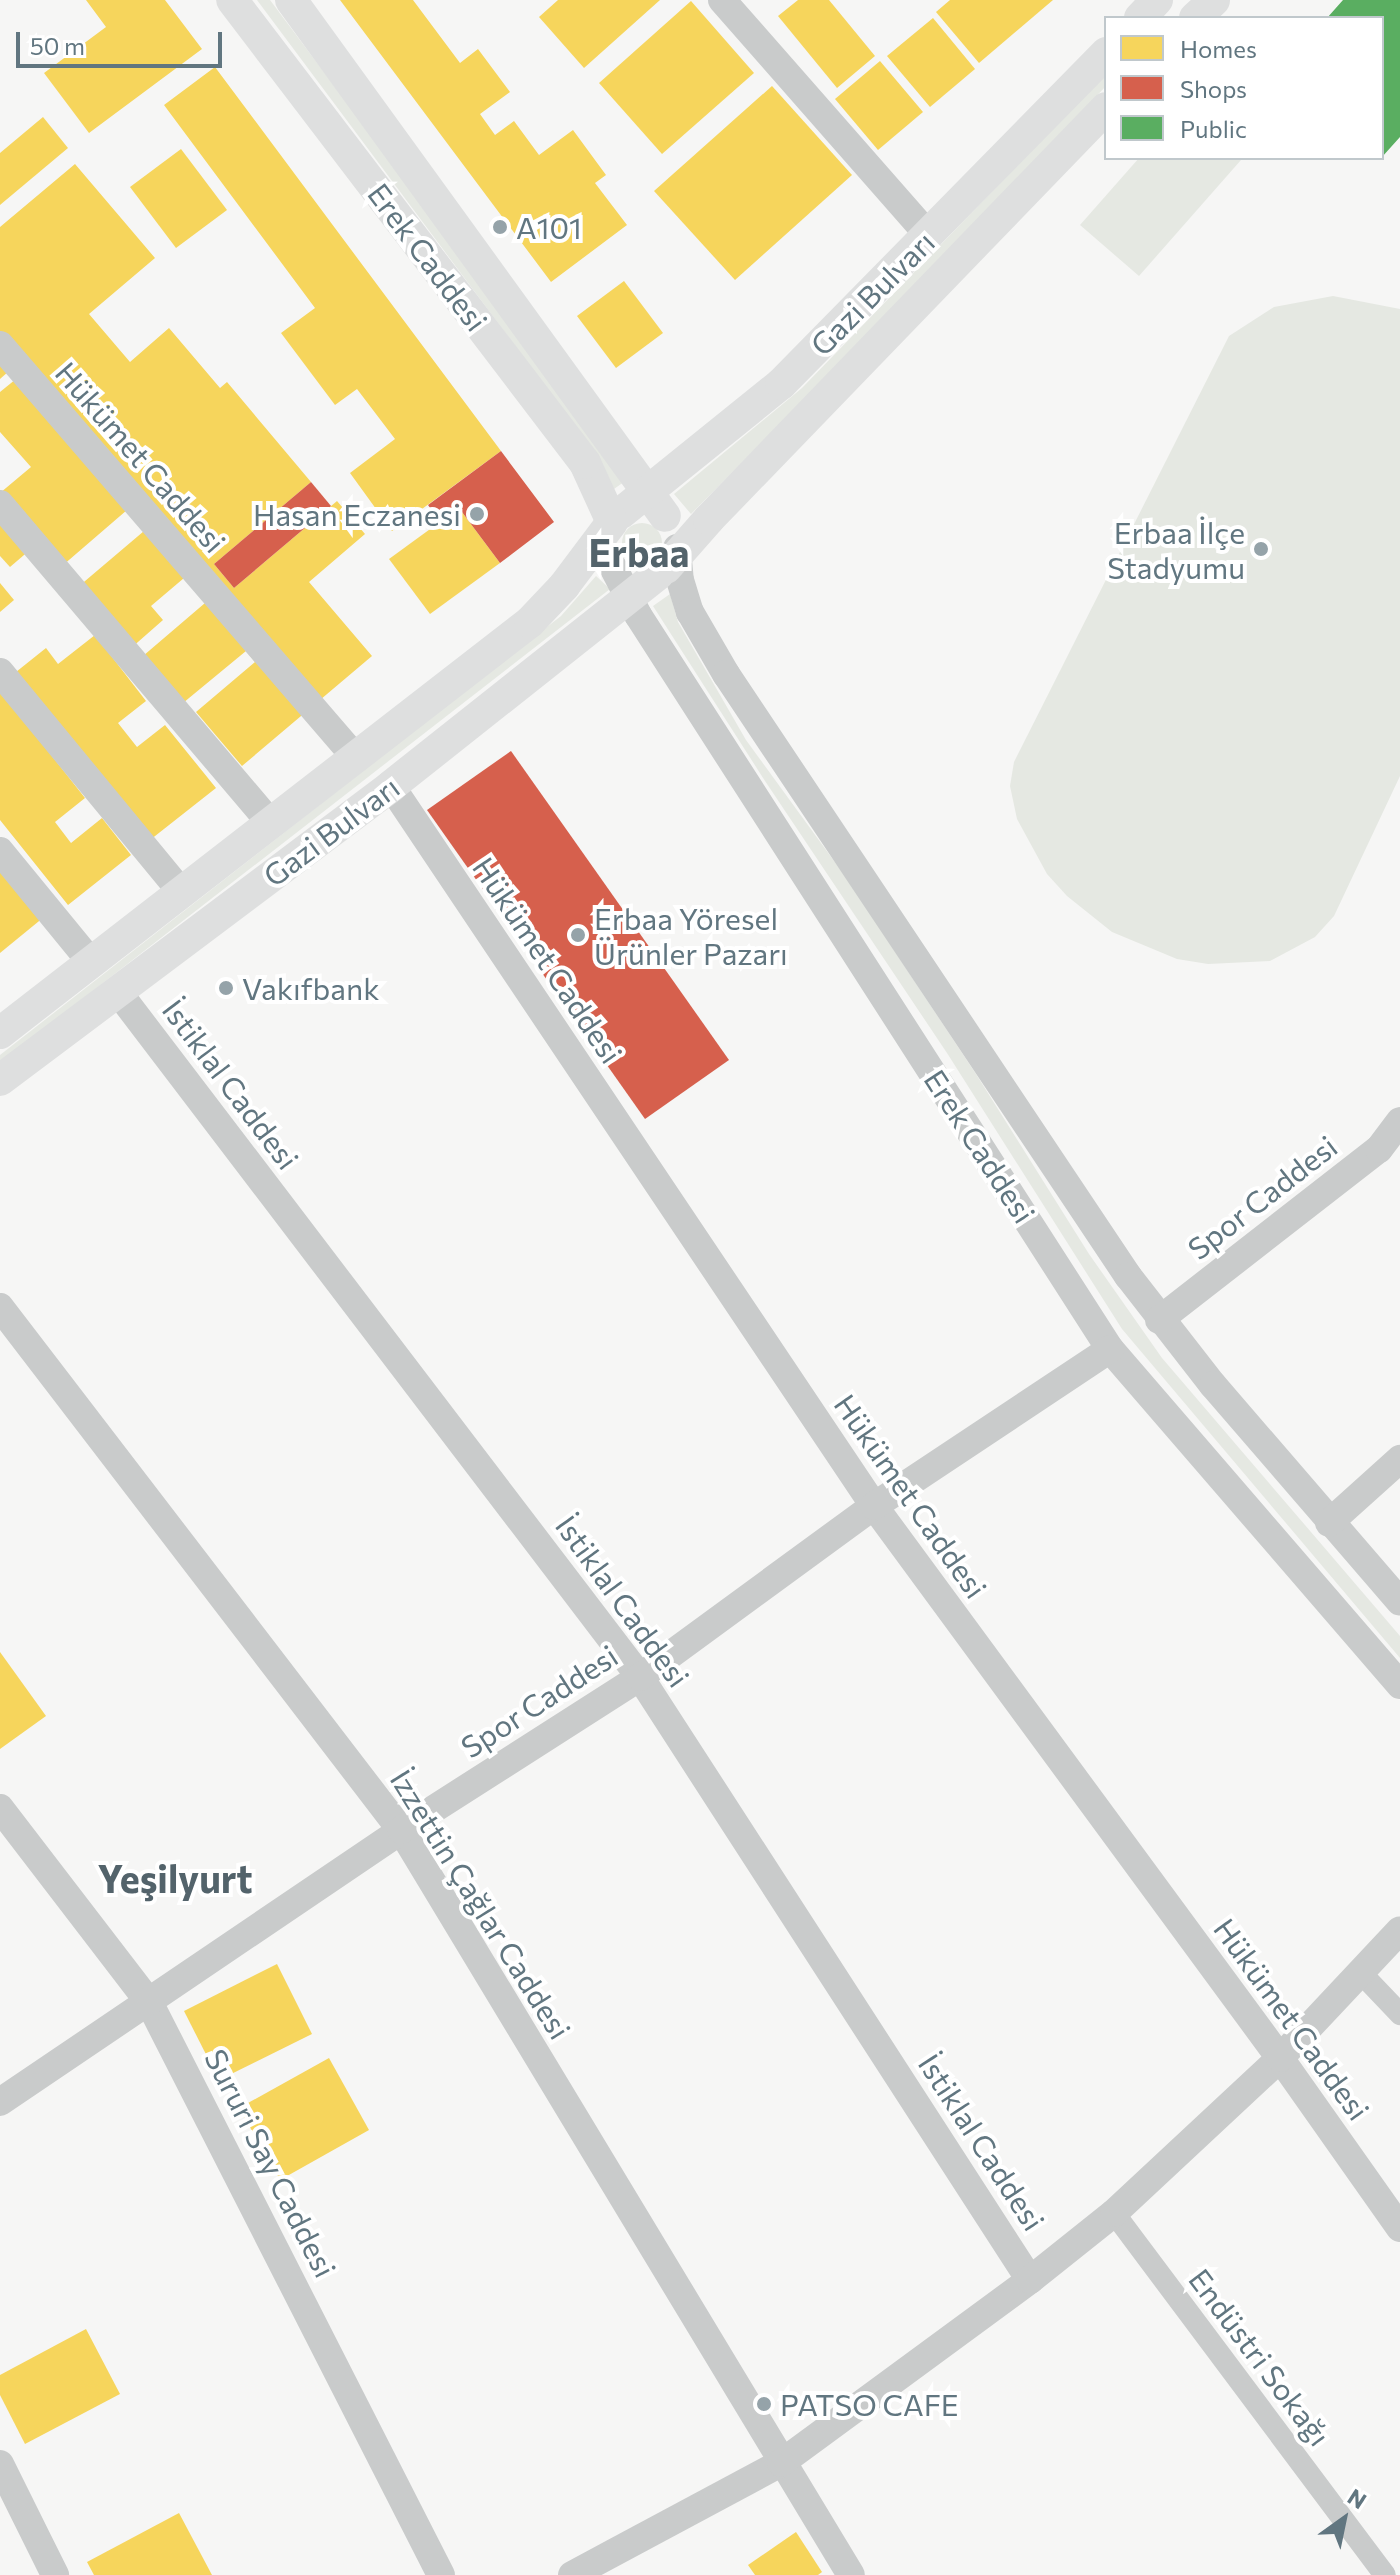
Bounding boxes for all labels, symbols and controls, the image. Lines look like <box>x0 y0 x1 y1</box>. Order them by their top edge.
scale bar <box>20 16 226 66</box>
legend <box>1104 16 1384 160</box>
text: 50 m <box>30 31 85 60</box>
text: Homes <box>1180 34 1257 63</box>
text: Shops <box>1180 74 1247 103</box>
text: Public <box>1180 114 1247 143</box>
street label: Erek Caddesi <box>361 176 495 338</box>
place label: A101 <box>516 209 582 245</box>
marker: A101 <box>491 218 509 236</box>
street label: Gazi Bulvarı <box>803 224 941 362</box>
street label: Hükümet Caddesi <box>49 355 233 559</box>
place label: Hasan Eczanesi <box>253 496 461 532</box>
marker: Hasan Eczanesi <box>468 505 486 523</box>
place label: Erbaa İlçe Stadyumu <box>1107 514 1245 584</box>
district label: Erbaa <box>589 529 689 575</box>
marker: Erbaa İlçe Stadyumu <box>1252 540 1270 558</box>
street label: Gazi Bulvarı <box>256 768 406 894</box>
street label: Hükümet Caddesi <box>466 850 630 1070</box>
place label: Erbaa Yöresel Ürünler Pazarı <box>594 900 788 970</box>
marker: Erbaa Yöresel Ürünler Pazarı <box>569 926 587 944</box>
place label: Vakıfbank <box>242 970 379 1006</box>
marker: Vakıfbank <box>217 979 235 997</box>
street label: İstiklal Caddesi <box>156 992 306 1176</box>
street label: Erek Caddesi <box>917 1063 1043 1229</box>
street label: Spor Caddesi <box>1180 1128 1344 1266</box>
street label: Hükümet Caddesi <box>827 1387 995 1605</box>
street label: İstiklal Caddesi <box>549 1508 697 1694</box>
street label: Spor Caddesi <box>454 1637 624 1765</box>
street label: İzzettin Çağlar Caddesi <box>383 1763 579 2045</box>
district label: Yeşilyurt <box>97 1855 253 1901</box>
street label: Hükümet Caddesi <box>1207 1911 1377 2127</box>
street label: Sururi Say Caddesi <box>198 2043 344 2283</box>
street label: İstiklal Caddesi <box>912 2047 1052 2237</box>
street label: Endüstri Sokağı <box>1182 2262 1338 2452</box>
place label: PATSO CAFE <box>780 2386 959 2422</box>
marker: PATSO CAFE <box>755 2395 773 2413</box>
north arrow <box>1304 2479 1384 2559</box>
text: N <box>1343 2483 1372 2514</box>

